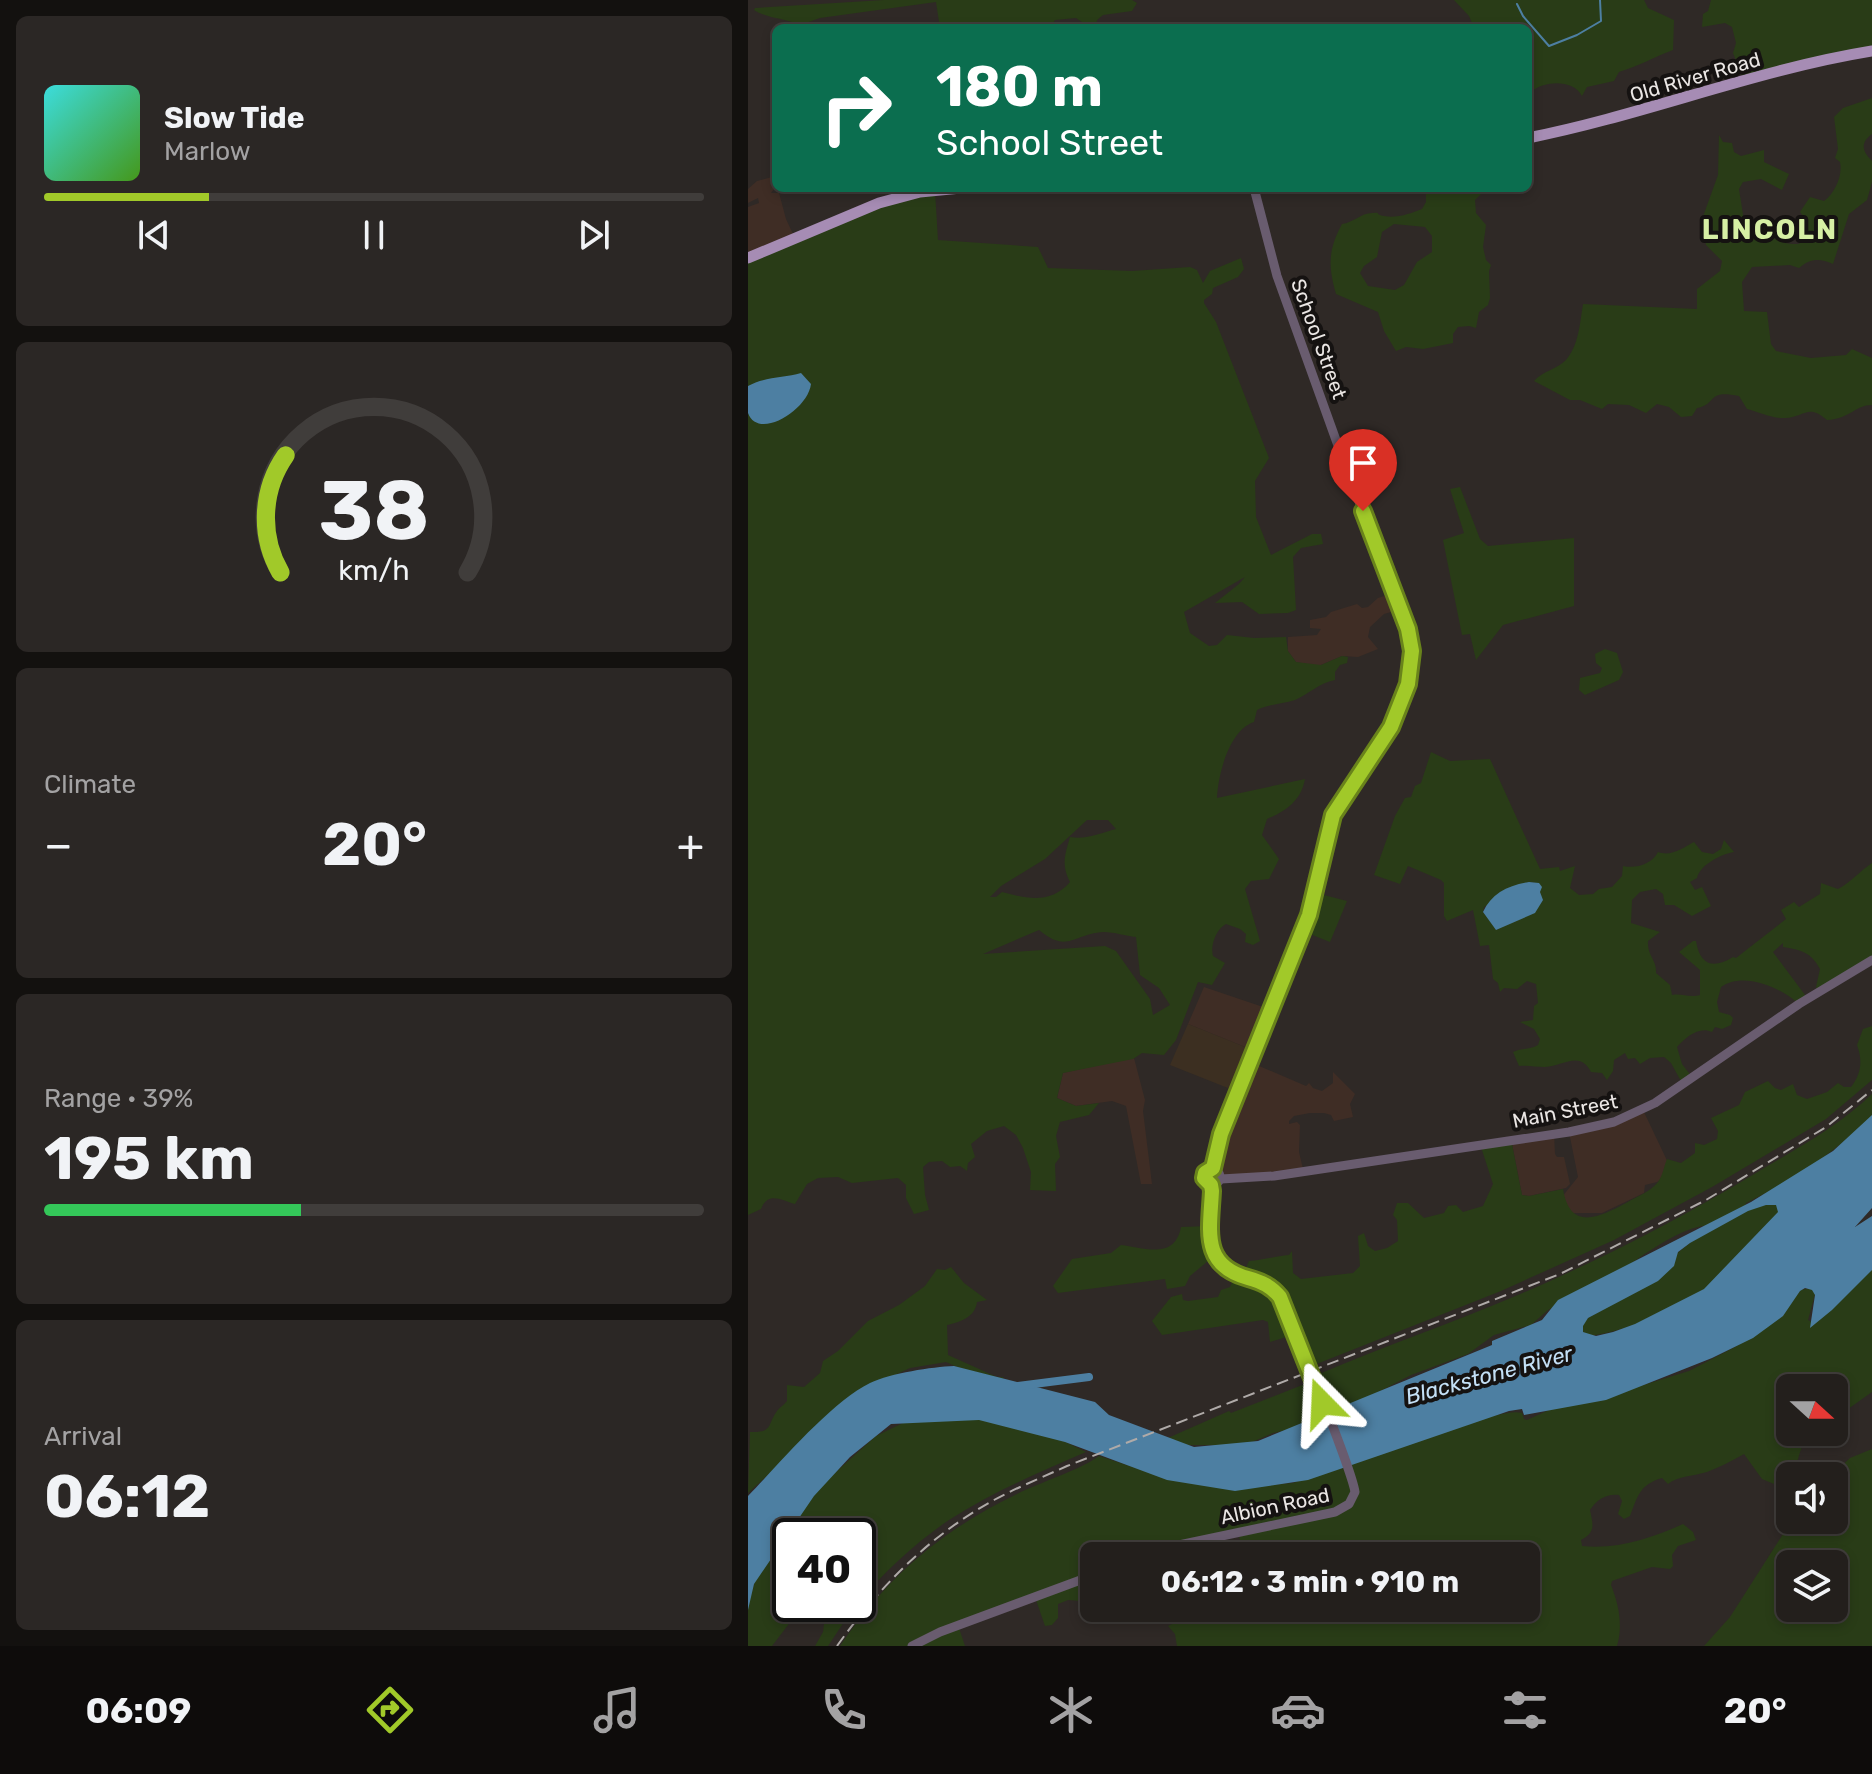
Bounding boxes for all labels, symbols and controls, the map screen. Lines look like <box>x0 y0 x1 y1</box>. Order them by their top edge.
street label: Old River Road <box>1627 47 1763 107</box>
text: 180 m <box>936 54 1103 120</box>
icon: right <box>804 56 908 160</box>
text: Slow Tide <box>164 100 304 136</box>
text: School Street <box>936 121 1163 164</box>
text: Marlow <box>164 136 251 167</box>
icon: previous <box>132 213 176 257</box>
icon: pause <box>352 213 396 257</box>
icon: next <box>572 213 616 257</box>
district label: LINCOLN <box>1702 213 1838 246</box>
street label: School Street <box>1286 276 1352 403</box>
pin <box>1329 429 1397 511</box>
icon: arrive <box>1341 441 1385 485</box>
text: 38 <box>318 461 430 560</box>
text: km/h <box>338 553 410 587</box>
text: Climate <box>44 769 136 800</box>
text: 20° <box>322 809 427 880</box>
text: − <box>44 819 73 871</box>
text: + <box>677 819 704 871</box>
text: Range · 39% <box>44 1083 193 1114</box>
street label: Main Street <box>1510 1089 1620 1133</box>
text: 195 km <box>44 1123 254 1194</box>
water label: Blackstone River <box>1402 1339 1577 1410</box>
position arrow <box>1280 1361 1364 1445</box>
north arrow <box>1776 1374 1848 1446</box>
map controls <box>1776 1374 1848 1622</box>
text: Arrival <box>44 1421 122 1452</box>
text: 06:12 <box>44 1461 210 1532</box>
button: sound <box>1776 1462 1848 1534</box>
street label: Albion Road <box>1218 1483 1332 1529</box>
speed limit sign: 40 <box>772 1518 876 1622</box>
button: layers <box>1776 1550 1848 1622</box>
text: 06:12 · 3 min · 910 m <box>1161 1564 1459 1600</box>
icon: directions <box>362 1682 418 1738</box>
icon: music <box>589 1682 645 1738</box>
icon: phone <box>816 1682 872 1738</box>
icon: climate <box>1043 1682 1099 1738</box>
icon: car <box>1270 1682 1326 1738</box>
icon: filters <box>1497 1682 1553 1738</box>
text: 06:09 <box>85 1689 191 1732</box>
text: 20° <box>1724 1689 1786 1732</box>

